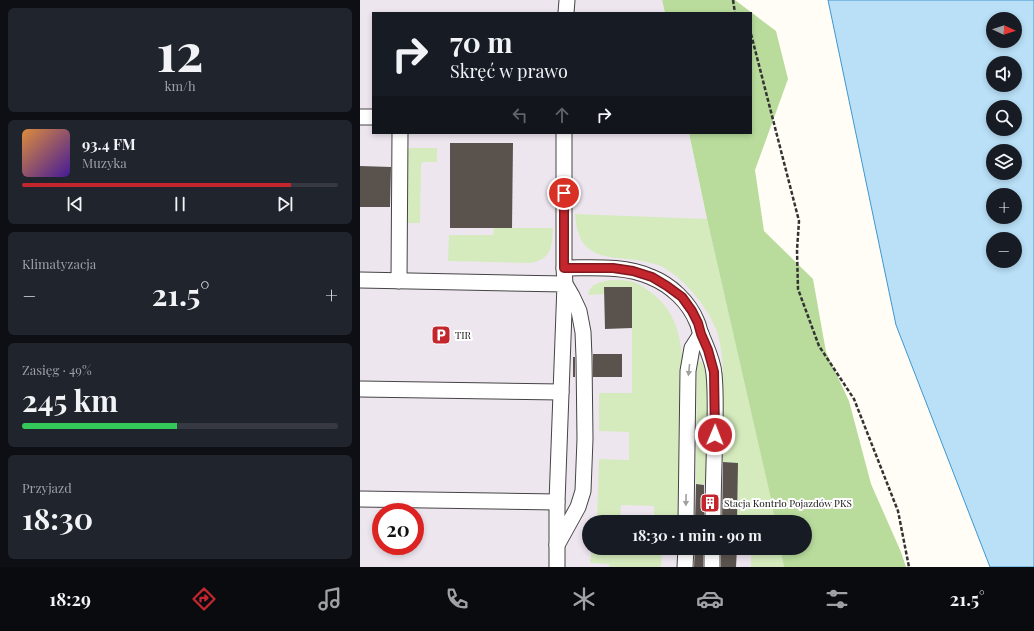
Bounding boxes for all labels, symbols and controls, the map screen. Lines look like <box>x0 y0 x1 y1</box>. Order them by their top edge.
north arrow <box>986 12 1022 48</box>
map controls <box>986 12 1022 268</box>
text: 12 <box>156 16 204 85</box>
text: 70 m <box>450 23 513 60</box>
icon: right <box>384 28 436 80</box>
button: sound <box>986 56 1022 92</box>
text: Skręć w prawo <box>450 59 568 83</box>
text: km/h <box>164 77 196 94</box>
button: search <box>986 100 1022 136</box>
icon: left <box>509 104 531 126</box>
icon: ahead <box>551 104 573 126</box>
icon: right <box>593 104 615 126</box>
text: 93.4 FM <box>82 134 136 154</box>
button: layers <box>986 144 1022 180</box>
text: Muzyka <box>82 154 127 171</box>
pin <box>547 176 581 210</box>
icon: arrive <box>553 182 575 204</box>
button: + <box>986 188 1022 224</box>
icon: previous <box>64 193 86 215</box>
icon: pause <box>169 193 191 215</box>
icon: next <box>274 193 296 215</box>
button: − <box>986 232 1022 268</box>
text: Klimatyzacja <box>22 255 96 272</box>
text: 21.5° <box>152 274 210 314</box>
text: − <box>22 280 36 310</box>
text: + <box>325 280 338 310</box>
parking icon: TIR <box>430 324 452 346</box>
place label: TIR <box>455 328 472 342</box>
text: Zasięg · 49% <box>22 361 92 378</box>
one-way arrow <box>686 364 692 376</box>
text: 245 km <box>22 380 118 420</box>
position arrow <box>694 414 736 456</box>
text: Przyjazd <box>22 479 72 496</box>
building icon: Stacja Kontrlo Pojazdów PKS <box>699 492 721 514</box>
one-way arrow <box>683 494 689 507</box>
place label: Stacja Kontrlo Pojazdów PKS <box>724 496 852 510</box>
text: 18:30 <box>22 498 93 538</box>
speed limit sign: 20 <box>372 503 424 555</box>
text: 18:30 · 1 min · 90 m <box>632 525 762 545</box>
icon: directions <box>190 585 218 613</box>
icon: music <box>316 585 344 613</box>
icon: phone <box>443 585 471 613</box>
icon: climate <box>570 585 598 613</box>
icon: car <box>696 585 724 613</box>
icon: filters <box>823 585 851 613</box>
text: 18:29 <box>49 587 91 611</box>
text: 21.5° <box>950 587 985 611</box>

